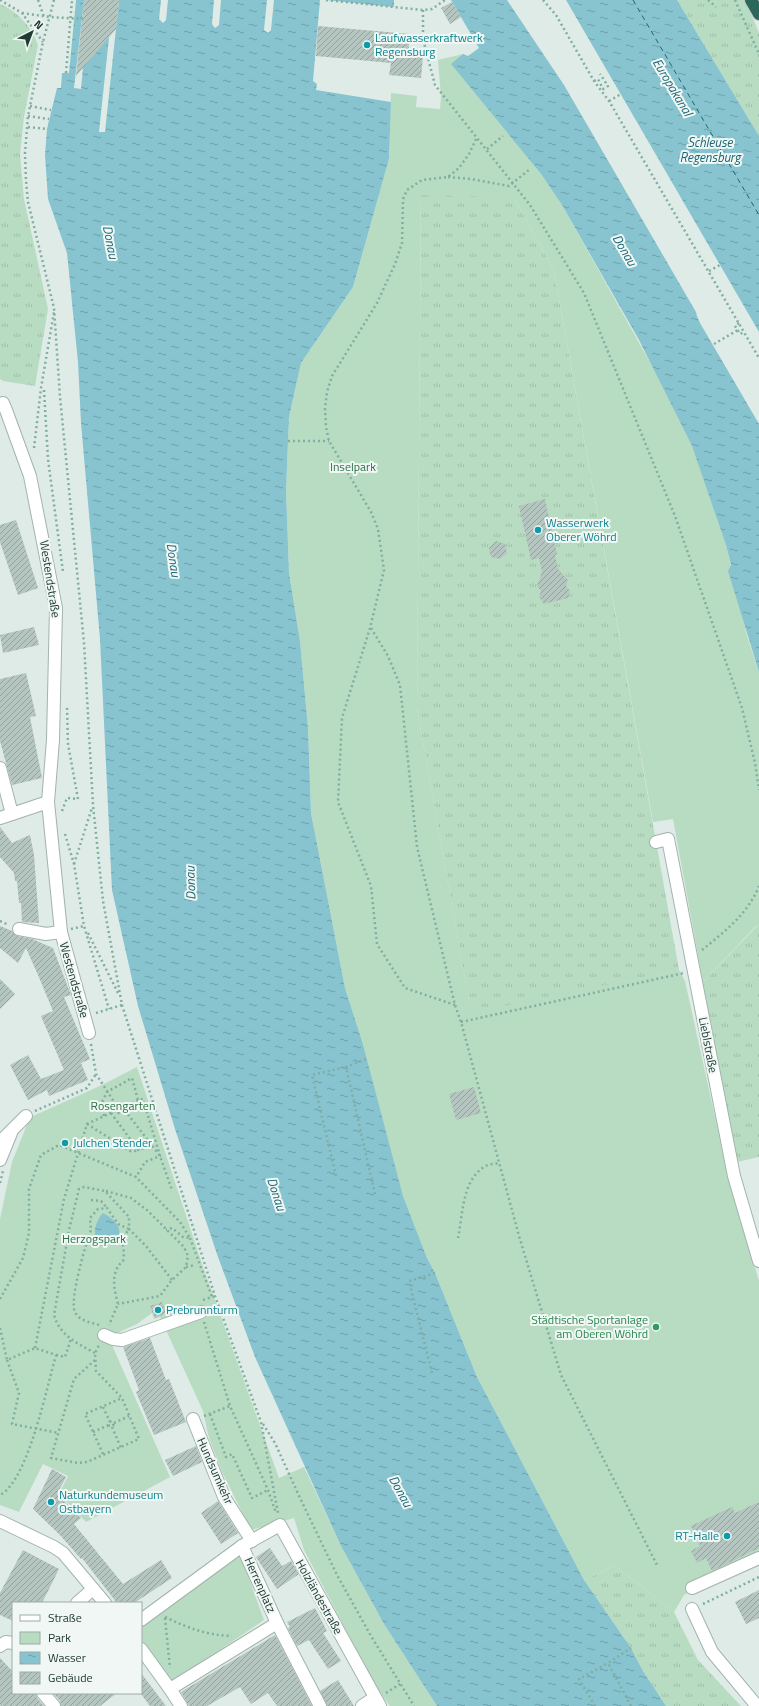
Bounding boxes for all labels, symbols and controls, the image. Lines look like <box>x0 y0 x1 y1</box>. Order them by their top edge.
north arrow <box>12 12 52 52</box>
text: N <box>31 16 47 33</box>
place label: Laufwasserkraftwerk Regensburg <box>375 28 483 61</box>
marker: Laufwasserkraftwerk Regensburg <box>362 40 372 50</box>
water label: Europakanal <box>648 54 699 122</box>
water label: Schleuse Regensburg <box>680 132 742 167</box>
water label: Donau <box>98 224 124 262</box>
water label: Donau <box>608 230 643 271</box>
park label: Inselpark <box>330 457 376 476</box>
place label: Wasserwerk Oberer Wöhrd <box>546 513 617 546</box>
marker: Wasserwerk Oberer Wöhrd <box>533 525 543 535</box>
street label: Westendstraße <box>35 539 66 619</box>
water label: Donau <box>162 542 186 580</box>
water label: Donau <box>179 864 201 900</box>
street label: Westendstraße <box>55 940 94 1020</box>
street label: Lieblstraße <box>694 1015 723 1074</box>
park label: Rosengarten <box>91 1096 155 1115</box>
place label: Julchen Stender <box>73 1133 152 1152</box>
marker: Julchen Stender <box>60 1138 70 1148</box>
water label: Donau <box>262 1175 292 1215</box>
park label: Herzogspark <box>62 1229 126 1248</box>
place label: Prebrunnturm <box>166 1300 238 1319</box>
marker: Prebrunnturm <box>153 1305 163 1315</box>
place label: Städtische Sportanlage am Oberen Wöhrd <box>531 1310 648 1343</box>
marker: Städtische Sportanlage am Oberen Wöhrd <box>651 1322 661 1332</box>
street label: Hundsumkehr <box>192 1434 239 1507</box>
water label: Donau <box>384 1471 419 1512</box>
place label: Naturkundemuseum Ostbayern <box>59 1485 163 1518</box>
marker: Naturkundemuseum Ostbayern <box>46 1497 56 1507</box>
place label: RT-Halle <box>675 1526 719 1545</box>
marker: RT-Halle <box>722 1531 732 1541</box>
street label: Herrenplatz <box>240 1554 281 1616</box>
street label: Holzländestraße <box>291 1556 348 1638</box>
legend <box>12 1602 142 1694</box>
text: Straße <box>48 1608 82 1627</box>
text: Park <box>48 1628 71 1647</box>
text: Wasser <box>48 1648 86 1667</box>
text: Gebäude <box>48 1668 93 1687</box>

